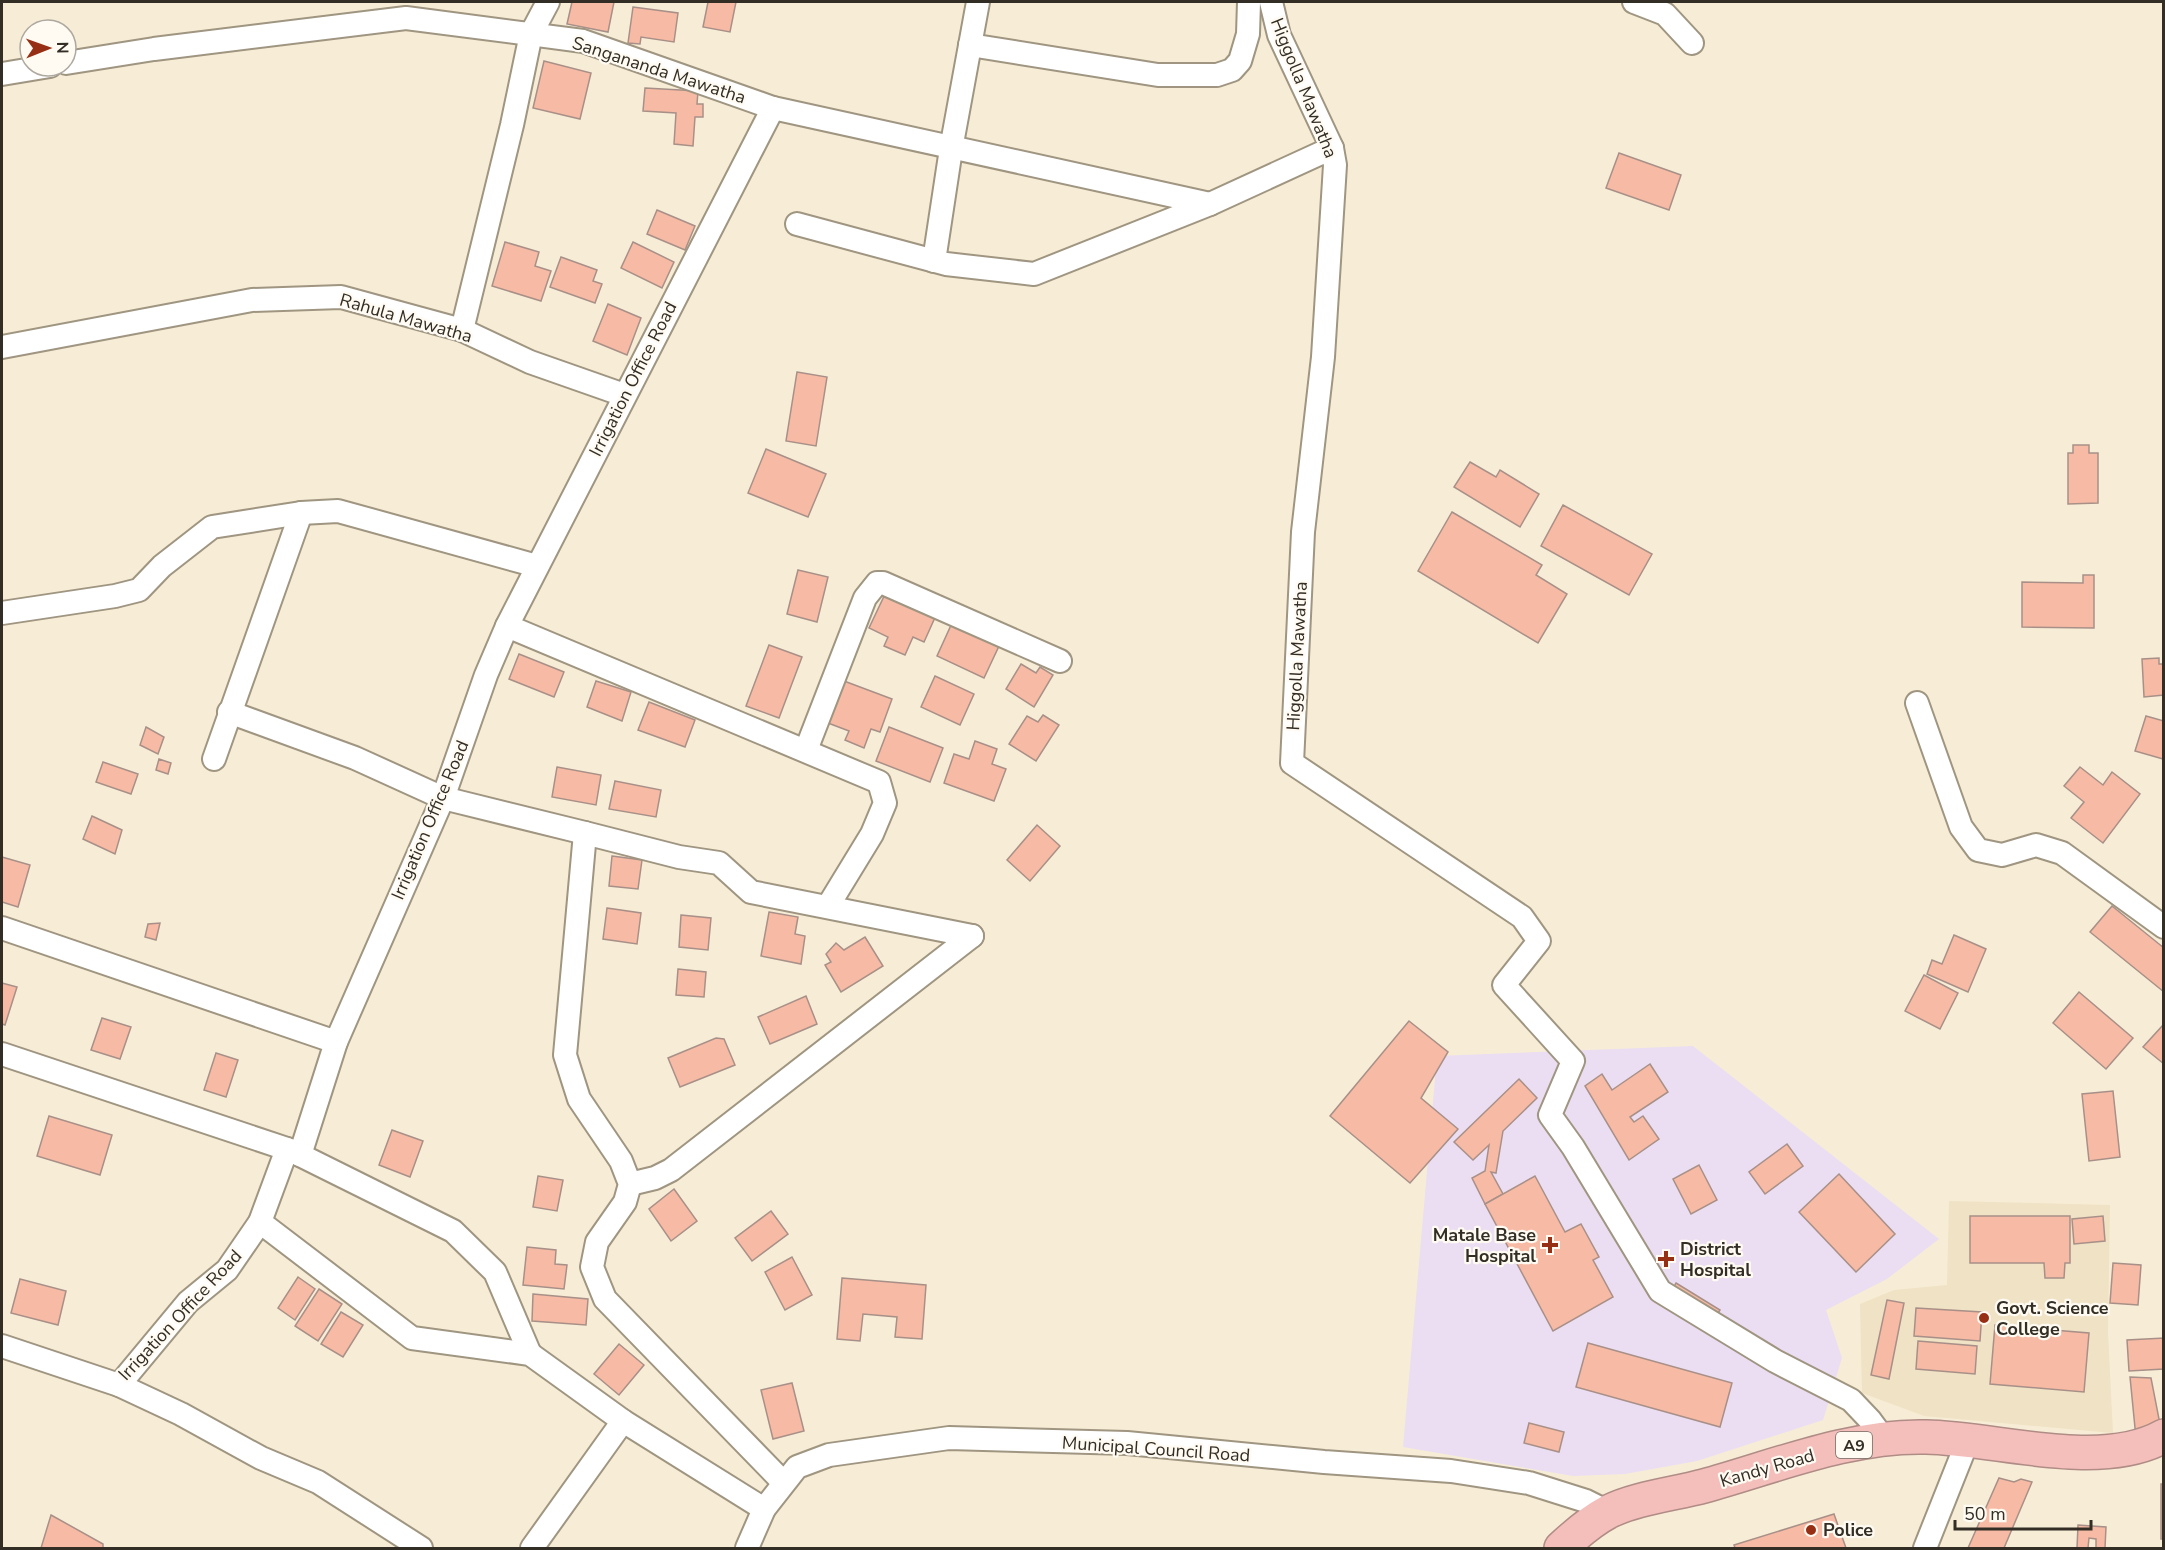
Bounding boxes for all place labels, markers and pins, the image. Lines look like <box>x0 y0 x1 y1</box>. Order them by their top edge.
place label: Matale Base Hospital <box>1433 1223 1536 1268</box>
marker: Matale Base Hospital <box>1541 1236 1559 1254</box>
place label: District Hospital <box>1680 1237 1751 1282</box>
marker: District Hospital <box>1657 1250 1675 1268</box>
place label: Govt. Science College <box>1996 1296 2109 1341</box>
marker: Govt. Science College <box>1977 1311 1991 1325</box>
place label: Police <box>1823 1518 1873 1542</box>
marker: Police <box>1804 1523 1818 1537</box>

